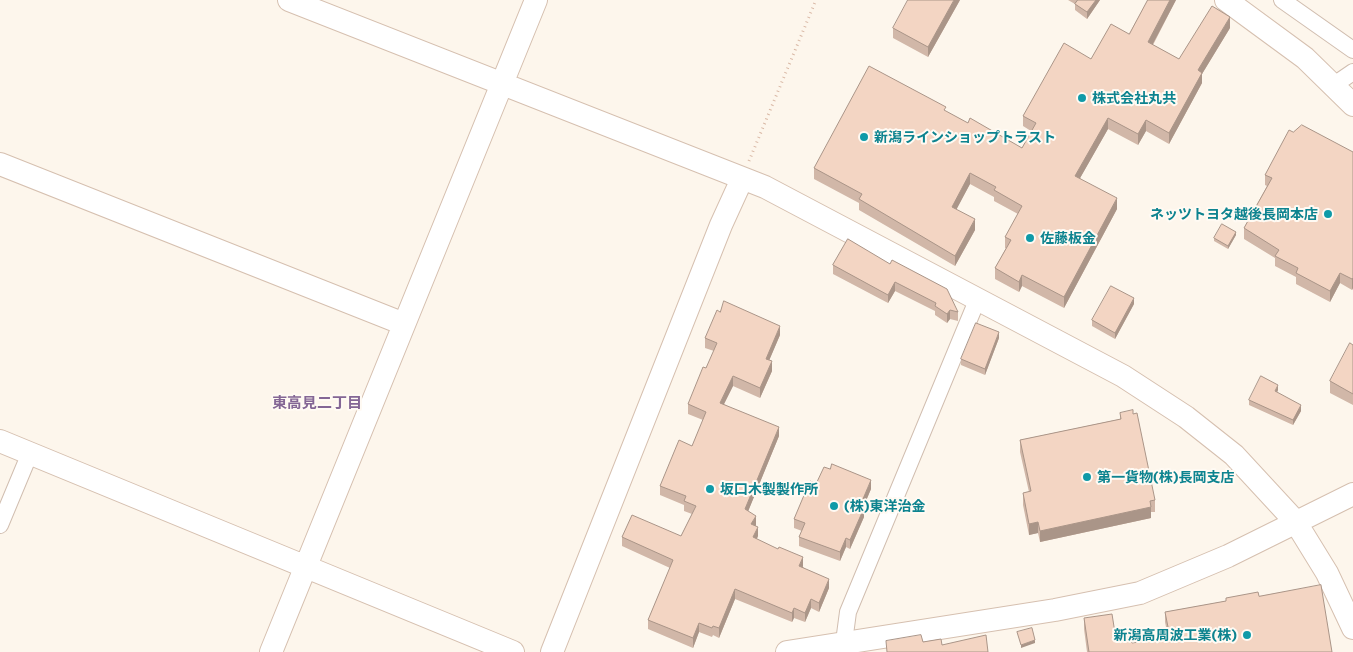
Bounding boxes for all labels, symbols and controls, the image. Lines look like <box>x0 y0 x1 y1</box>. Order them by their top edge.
place label: 株式会社丸共 <box>1092 90 1176 106</box>
marker: 株式会社丸共 <box>1076 92 1088 104</box>
place label: 新潟ラインショップトラスト <box>874 129 1056 145</box>
marker: 新潟ラインショップトラスト <box>858 131 870 143</box>
place label: ネッツトヨタ越後長岡本店 <box>1150 206 1318 222</box>
marker: ネッツトヨタ越後長岡本店 <box>1322 208 1334 220</box>
place label: 佐藤板金 <box>1040 230 1096 246</box>
marker: 佐藤板金 <box>1024 232 1036 244</box>
district label: 東高見二丁目 <box>272 394 362 412</box>
place label: 第一貨物(株)長岡支店 <box>1097 469 1235 485</box>
marker: 第一貨物(株)長岡支店 <box>1081 471 1093 483</box>
place label: 坂口木製製作所 <box>720 481 818 497</box>
marker: 坂口木製製作所 <box>704 483 716 495</box>
place label: (株)東洋治金 <box>844 498 926 514</box>
marker: (株)東洋治金 <box>828 500 840 512</box>
place label: 新潟高周波工業(株) <box>1113 627 1237 643</box>
marker: 新潟高周波工業(株) <box>1241 629 1253 641</box>

